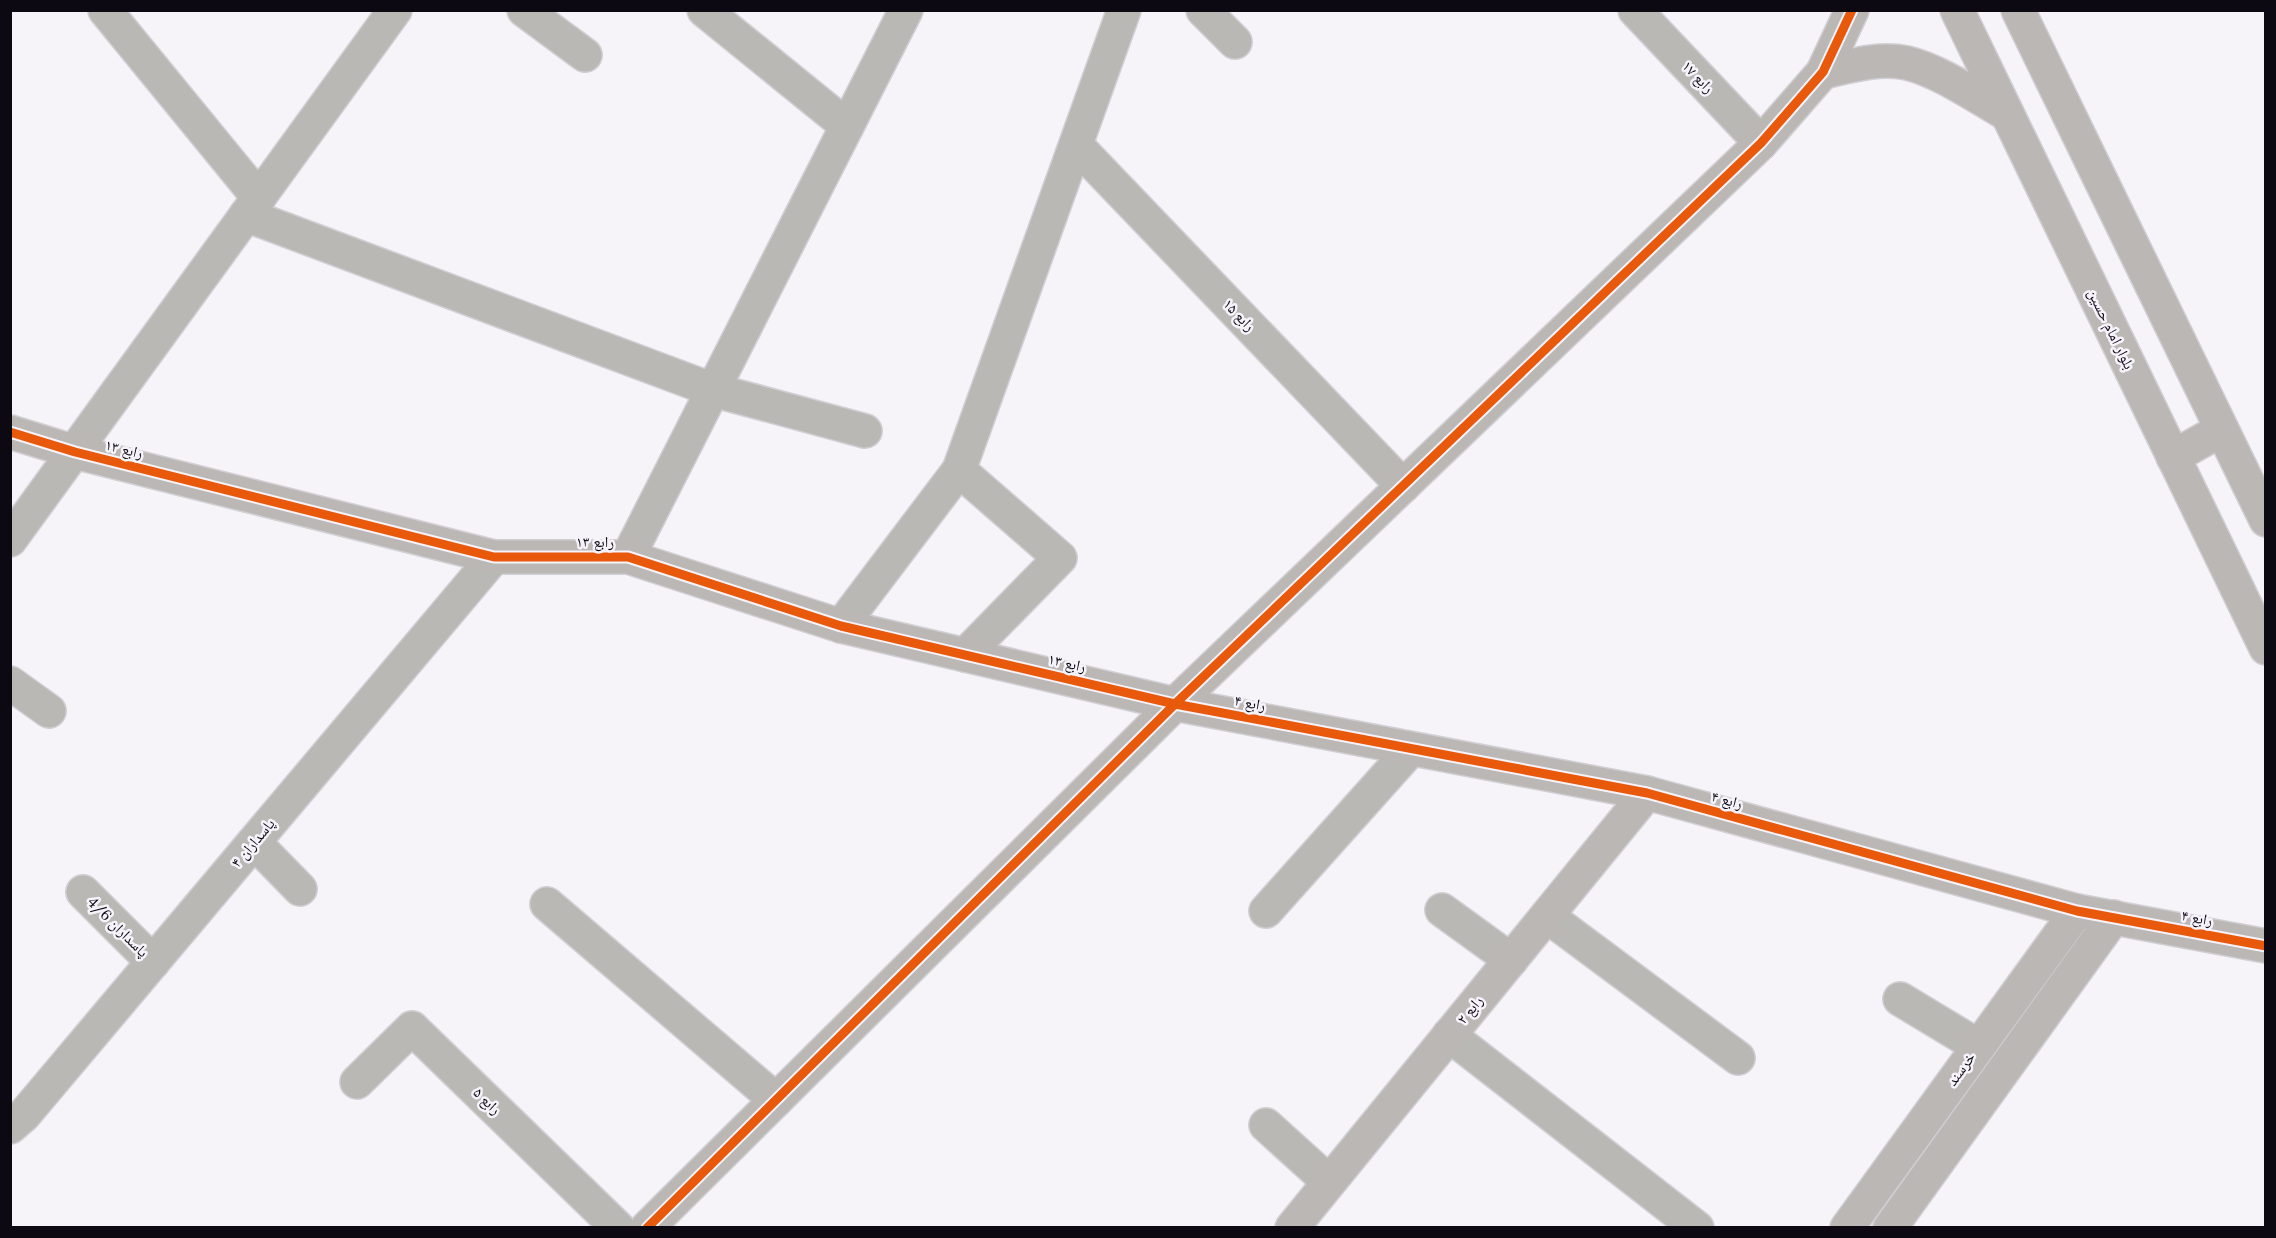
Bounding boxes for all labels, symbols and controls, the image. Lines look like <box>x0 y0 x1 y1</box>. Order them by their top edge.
street label: رابع ۱۷ <box>1678 56 1719 98</box>
street label: بلوار امام حسین <box>2083 285 2139 373</box>
street label: رابع ۱۵ <box>1219 294 1260 336</box>
street label: رابع ۱۳ <box>103 435 145 463</box>
street label: رابع ۱۳ <box>576 532 614 552</box>
street label: رابع ۱۳ <box>1046 649 1088 677</box>
street label: رابع ۴ <box>1233 690 1267 716</box>
street label: رابع ۴ <box>1709 786 1745 814</box>
street label: پاسداران ۴ <box>227 814 279 872</box>
street label: پاسداران 4/6 <box>83 892 153 962</box>
street label: رابع ۴ <box>2180 905 2214 931</box>
street label: رابع ۲ <box>1452 991 1488 1028</box>
street label: خرسند <box>1942 1048 1979 1089</box>
street label: رابع ۵ <box>469 1083 505 1119</box>

